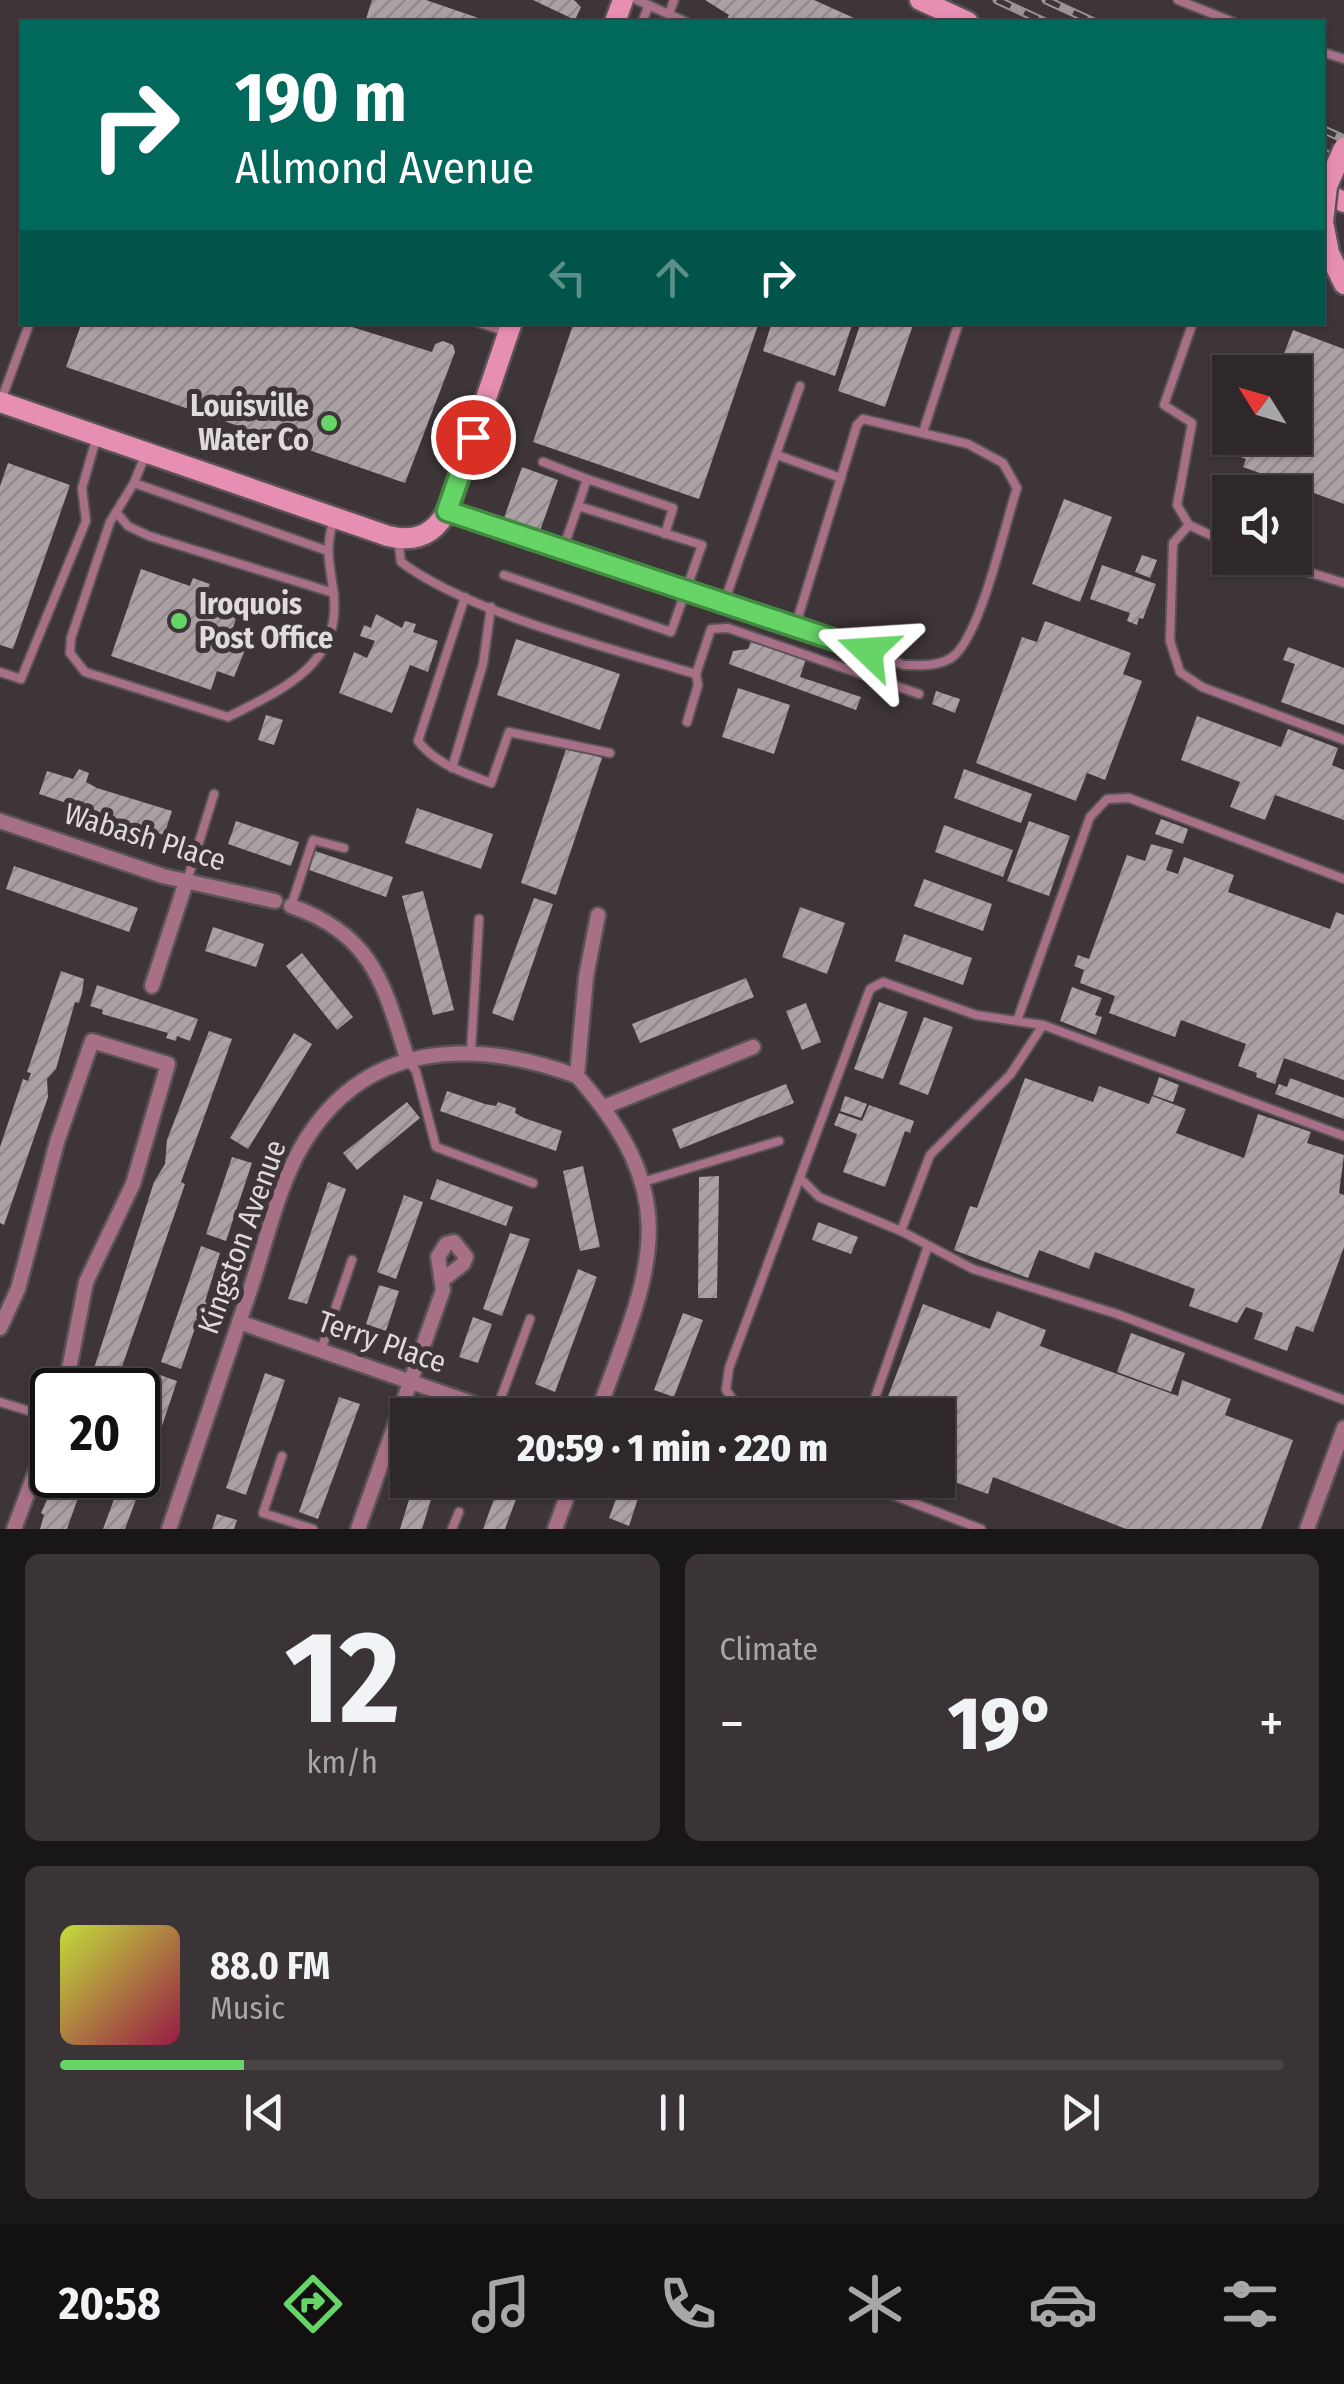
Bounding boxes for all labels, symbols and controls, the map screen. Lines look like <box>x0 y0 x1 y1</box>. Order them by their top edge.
text: 190 m <box>235 56 407 140</box>
icon: right <box>70 60 200 190</box>
text: Allmond Avenue <box>235 141 534 195</box>
icon: left <box>540 250 595 305</box>
icon: ahead <box>645 250 700 305</box>
icon: right <box>750 250 805 305</box>
north arrow <box>1212 355 1312 455</box>
map controls <box>1212 355 1312 575</box>
place label: Louisville Water Co <box>190 388 309 458</box>
pin <box>431 395 516 480</box>
icon: arrive <box>446 410 501 465</box>
marker: Louisville Water Co <box>318 412 340 434</box>
button: sound <box>1212 475 1312 575</box>
place label: Iroquois Post Office <box>199 586 333 656</box>
position arrow <box>816 599 920 703</box>
marker: Iroquois Post Office <box>168 610 190 632</box>
street label: Wabash Place <box>60 795 230 879</box>
street label: Kingston Avenue <box>190 1135 294 1339</box>
street label: Terry Place <box>313 1303 451 1381</box>
speed limit sign: 20 <box>30 1368 160 1498</box>
text: 20:59 · 1 min · 220 m <box>517 1425 828 1471</box>
text: 12 <box>285 1600 400 1756</box>
text: Climate <box>720 1630 818 1668</box>
text: 19° <box>948 1679 1055 1769</box>
text: − <box>720 1691 744 1757</box>
text: + <box>1259 1691 1284 1757</box>
text: km/h <box>307 1743 378 1781</box>
text: 88.0 FM <box>210 1943 330 1989</box>
text: Music <box>210 1989 285 2027</box>
icon: previous <box>237 2085 292 2140</box>
icon: pause <box>645 2085 700 2140</box>
icon: next <box>1053 2085 1108 2140</box>
icon: directions <box>278 2269 348 2339</box>
icon: music <box>466 2269 536 2339</box>
icon: phone <box>653 2269 723 2339</box>
icon: climate <box>840 2269 910 2339</box>
icon: car <box>1028 2269 1098 2339</box>
icon: filters <box>1215 2269 1285 2339</box>
text: 20:58 <box>59 2277 161 2331</box>

